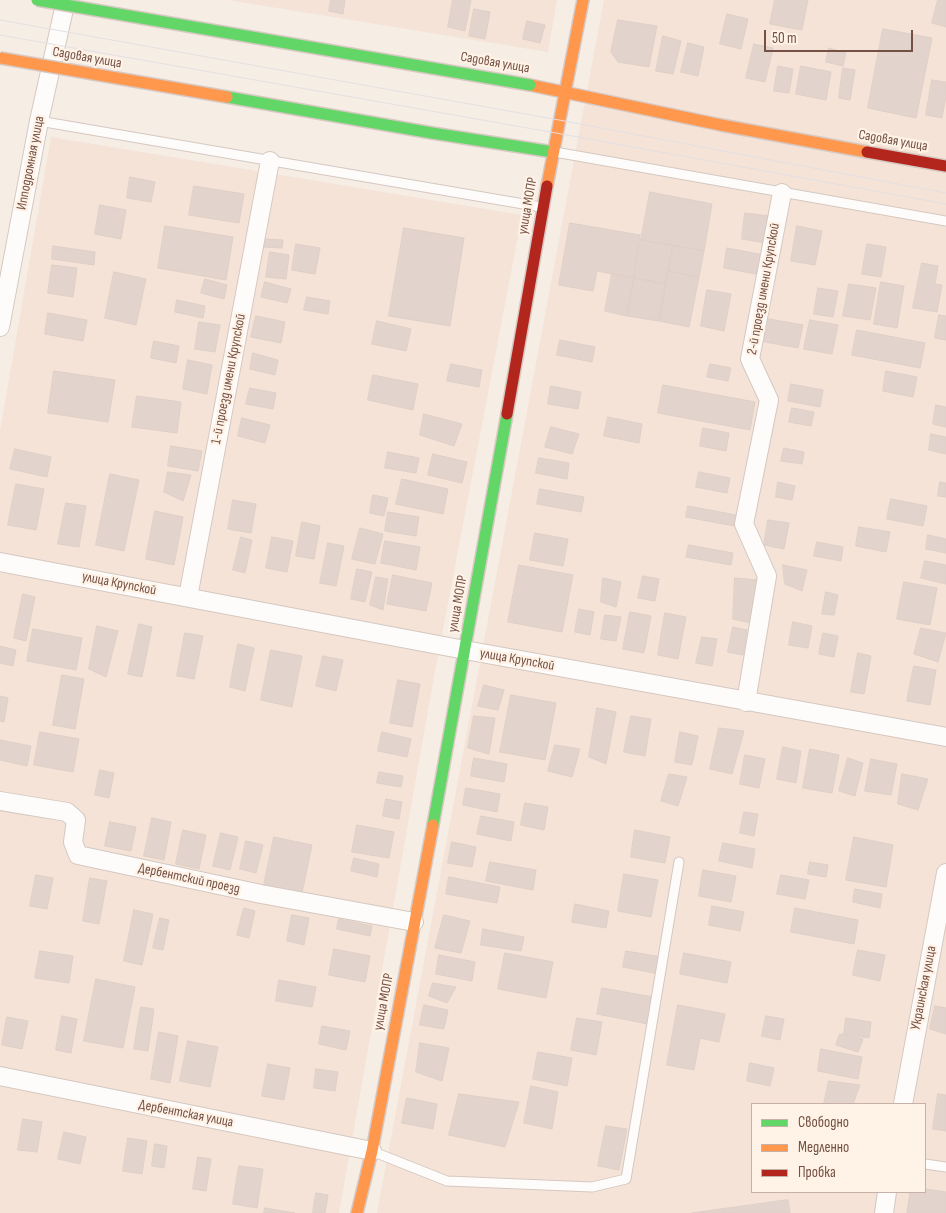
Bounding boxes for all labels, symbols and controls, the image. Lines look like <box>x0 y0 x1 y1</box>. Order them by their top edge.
scale bar <box>766 20 915 52</box>
text: 50 m <box>772 29 797 48</box>
street label: Садовая улица <box>51 44 123 72</box>
street label: Садовая улица <box>459 49 531 77</box>
street label: Ипподромная улица <box>14 115 48 211</box>
street label: Садовая улица <box>857 127 929 155</box>
street label: улица МОПР <box>515 176 541 236</box>
street label: 2-й проезд имени Крупской <box>744 222 784 356</box>
street label: 1-й проезд имени Крупской <box>208 312 250 446</box>
street label: улица Крупской <box>80 569 158 599</box>
street label: улица МОПР <box>445 574 471 634</box>
street label: улица Крупской <box>478 645 556 675</box>
street label: Дербентский проезд <box>137 860 241 898</box>
street label: Украинская улица <box>908 945 940 1031</box>
street label: улица МОПР <box>370 972 398 1032</box>
street label: Дербентская улица <box>137 1097 235 1131</box>
legend <box>751 1103 926 1193</box>
text: Свободно <box>798 1113 849 1132</box>
text: Медленно <box>798 1138 849 1157</box>
text: Пробка <box>798 1163 836 1182</box>

